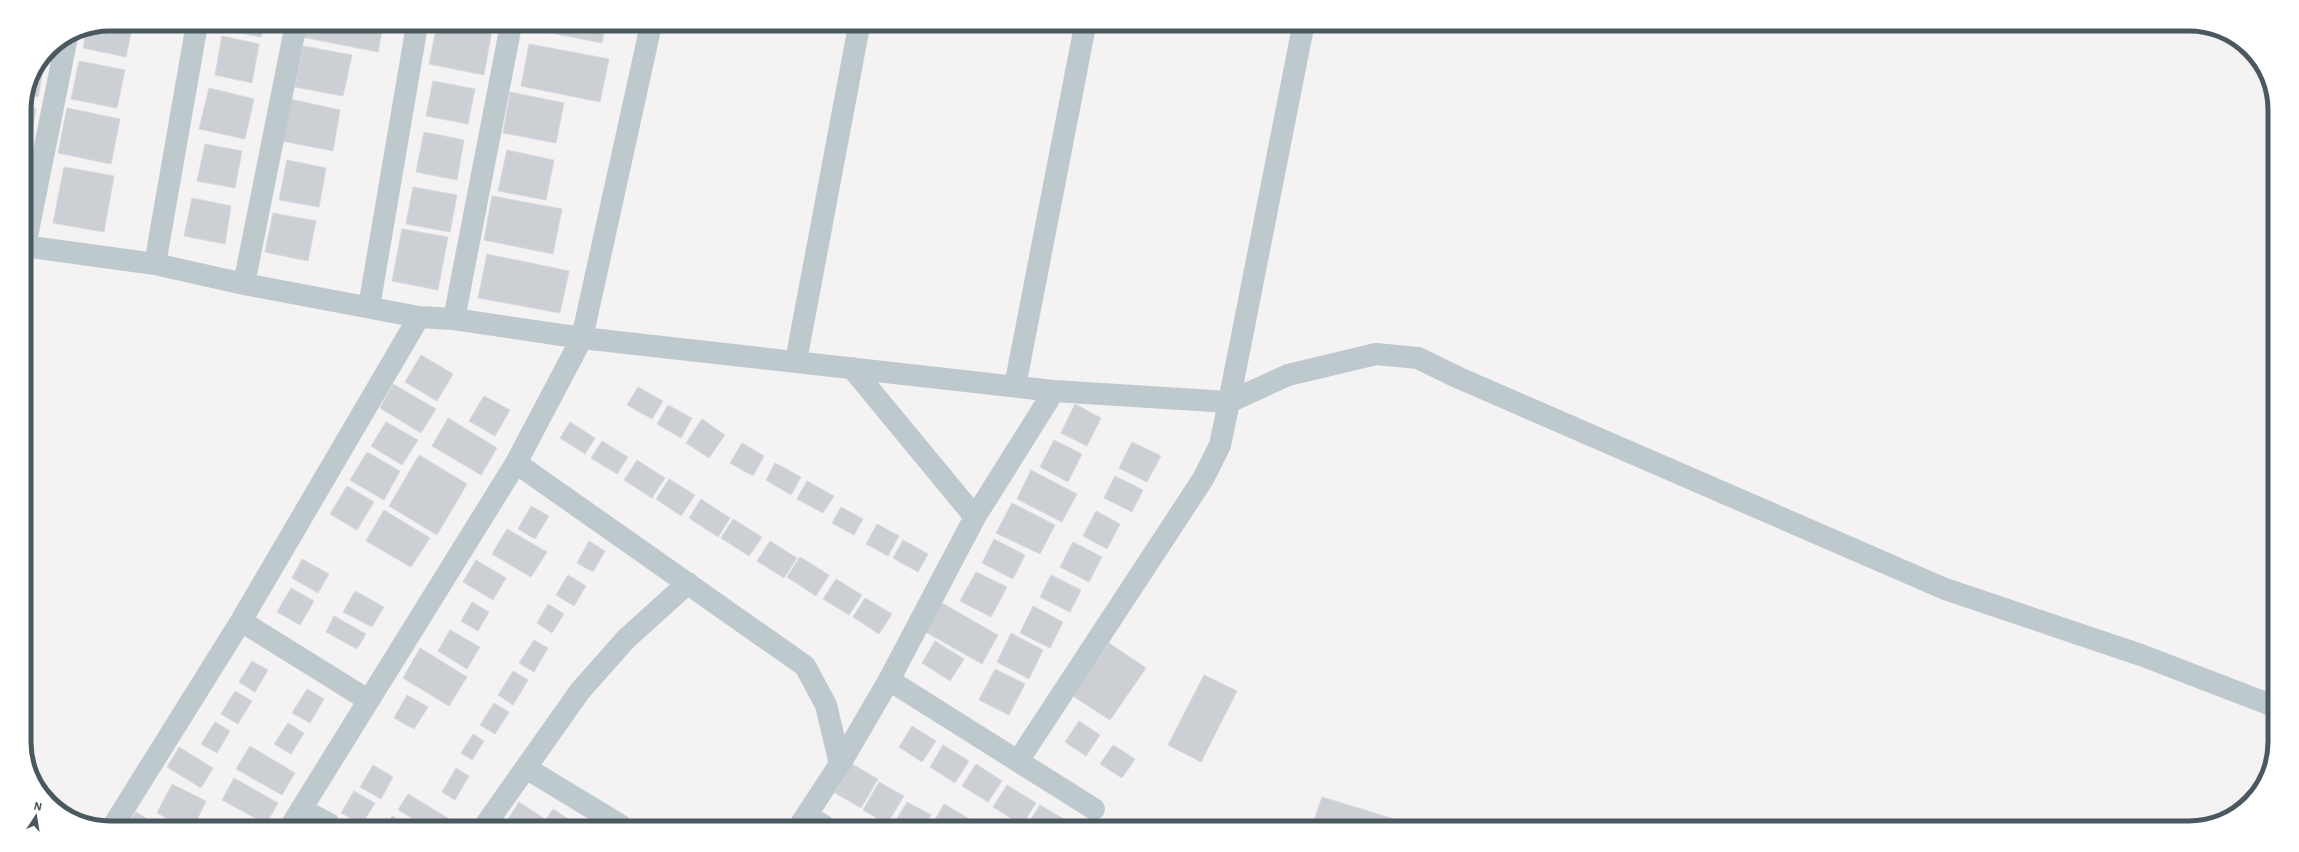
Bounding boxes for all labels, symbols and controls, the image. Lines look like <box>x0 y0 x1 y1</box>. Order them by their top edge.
north arrow <box>16 796 56 836</box>
text: N <box>33 799 43 814</box>

